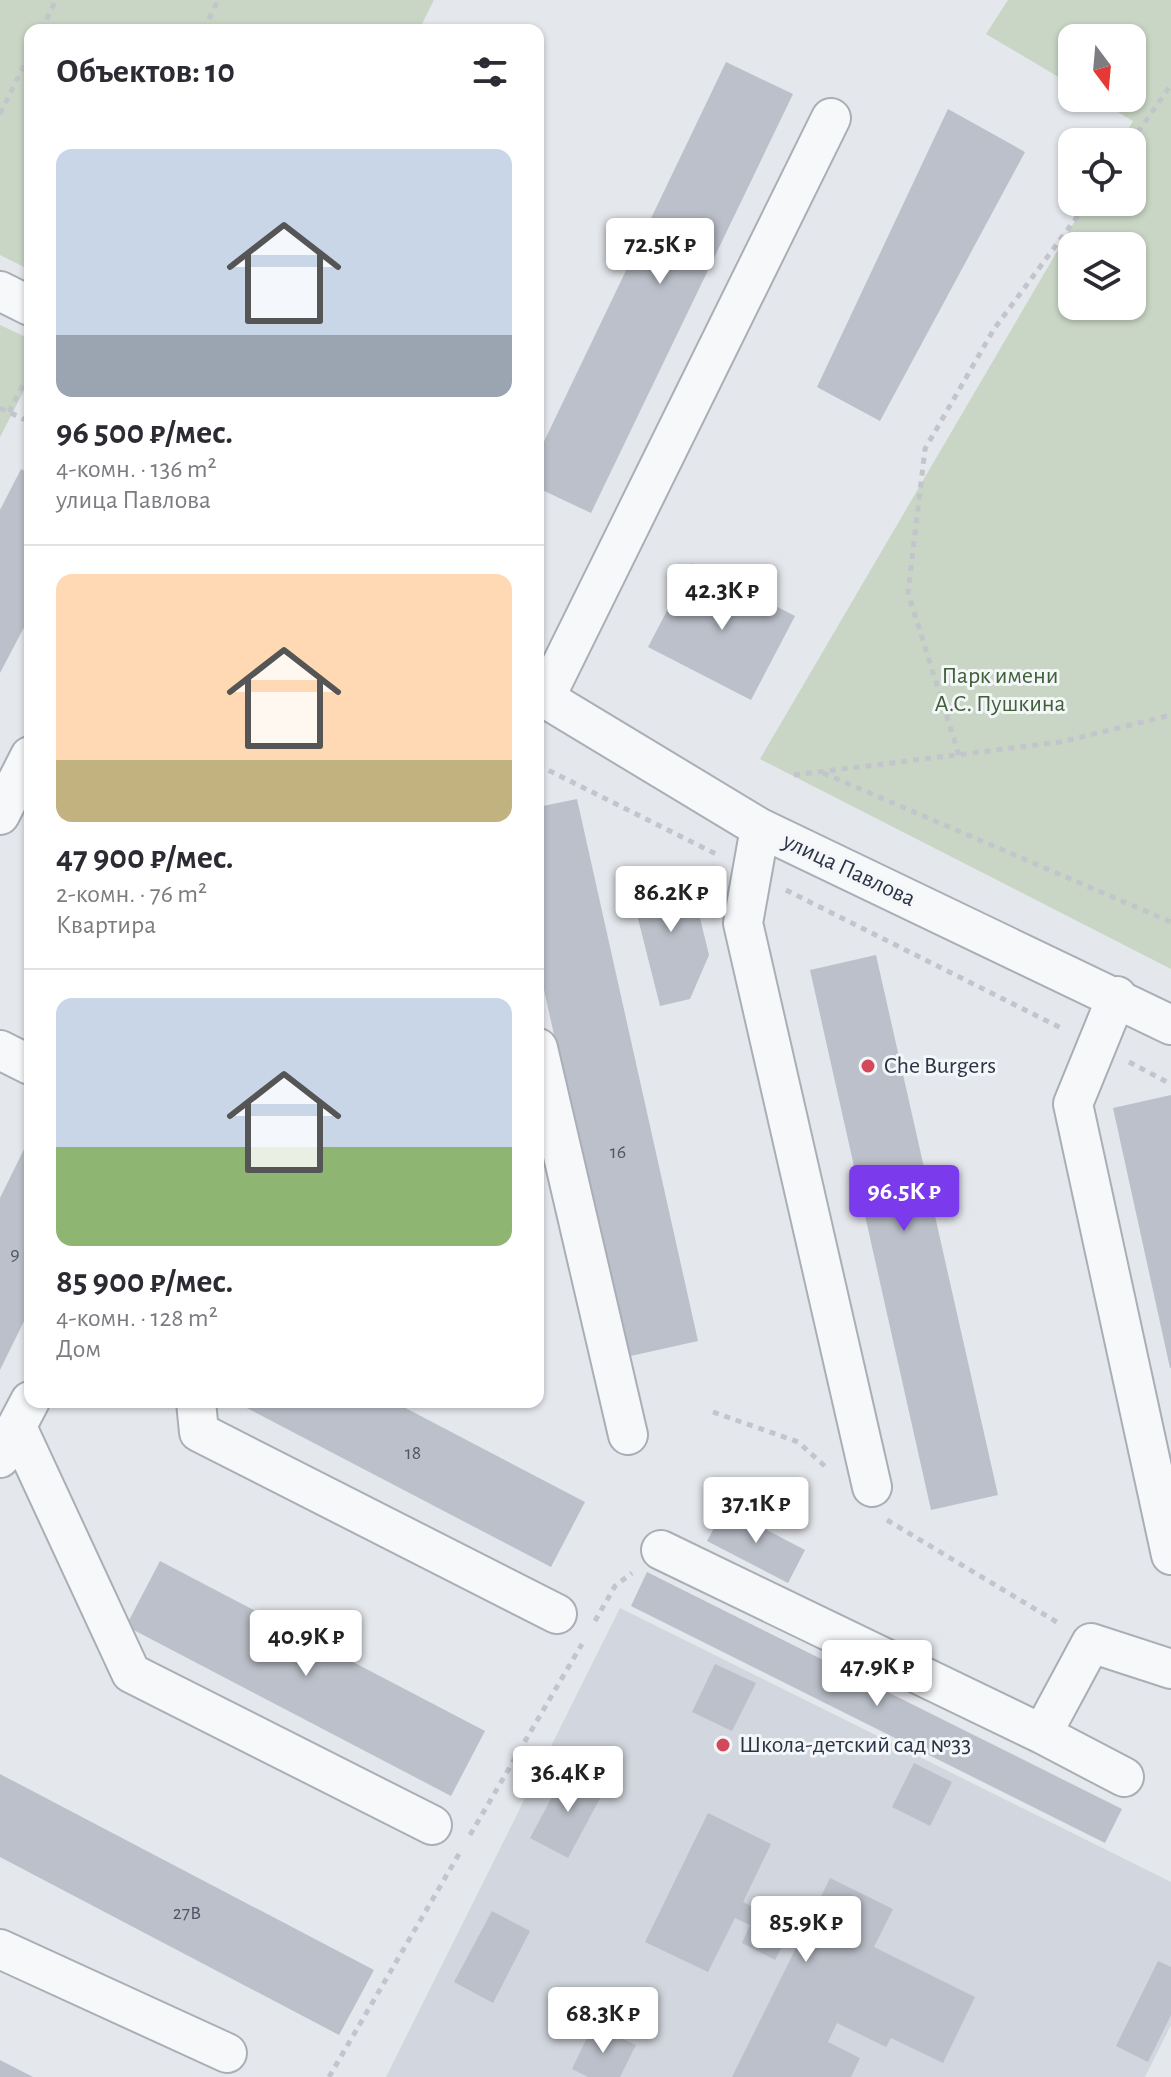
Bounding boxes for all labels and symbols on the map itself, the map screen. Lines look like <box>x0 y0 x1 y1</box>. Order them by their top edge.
north arrow <box>1058 24 1146 112</box>
pin: 72.5K ₽ <box>586 218 734 286</box>
pin: 42.3K ₽ <box>648 564 796 632</box>
park label: Парк имени А.С. Пушкина <box>935 664 1066 716</box>
street label: улица Павлова <box>778 828 919 911</box>
pin: 86.2K ₽ <box>597 866 745 934</box>
place label: Che Burgers <box>884 1054 996 1078</box>
marker: Che Burgers <box>859 1057 877 1075</box>
house number: 16 <box>610 1142 626 1162</box>
pin: 96.5K ₽ <box>830 1165 978 1233</box>
house number: 9 <box>10 1244 20 1264</box>
house number: 18 <box>405 1443 421 1463</box>
pin: 37.1K ₽ <box>682 1477 830 1545</box>
pin: 40.9K ₽ <box>232 1610 380 1678</box>
pin: 47.9K ₽ <box>803 1640 951 1708</box>
place label: Школа-детский сад №33 <box>739 1733 971 1757</box>
marker: Школа-детский сад №33 <box>714 1736 732 1754</box>
pin: 36.4K ₽ <box>494 1746 642 1814</box>
pin: 85.9K ₽ <box>732 1896 880 1964</box>
house number: 27В <box>173 1903 201 1923</box>
pin: 68.3K ₽ <box>529 1987 677 2055</box>

